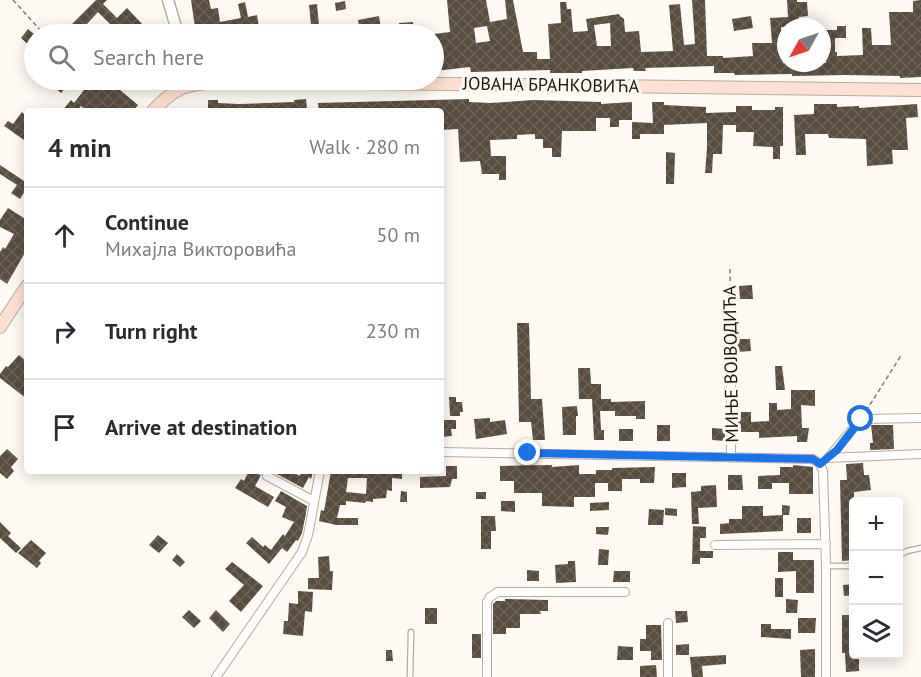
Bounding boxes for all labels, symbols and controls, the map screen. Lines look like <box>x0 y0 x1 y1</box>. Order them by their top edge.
north arrow <box>777 18 831 72</box>
search box <box>24 24 444 90</box>
icon: search <box>45 41 78 74</box>
text: Search here <box>93 43 204 71</box>
street label: ЈОВАНА БРАНКОВИЋА <box>462 71 640 98</box>
text: 4 min <box>48 131 111 164</box>
text: Walk · 280 m <box>309 134 420 160</box>
text: Continue <box>105 208 189 236</box>
icon: ahead <box>48 219 81 252</box>
text: 50 m <box>377 222 420 248</box>
text: Михајла Викторовића <box>105 236 296 262</box>
street label: МИЊЕ ВОЈВОДИЋА <box>718 285 743 443</box>
icon: right <box>48 315 81 348</box>
text: Turn right <box>105 317 197 345</box>
text: 230 m <box>366 318 420 344</box>
route start <box>847 405 873 431</box>
icon: arrive <box>48 411 81 444</box>
text: Arrive at destination <box>105 413 297 441</box>
route end <box>514 439 540 465</box>
map controls <box>849 497 903 659</box>
button: + <box>849 497 903 551</box>
button: − <box>849 551 903 605</box>
button: layers <box>849 605 903 659</box>

